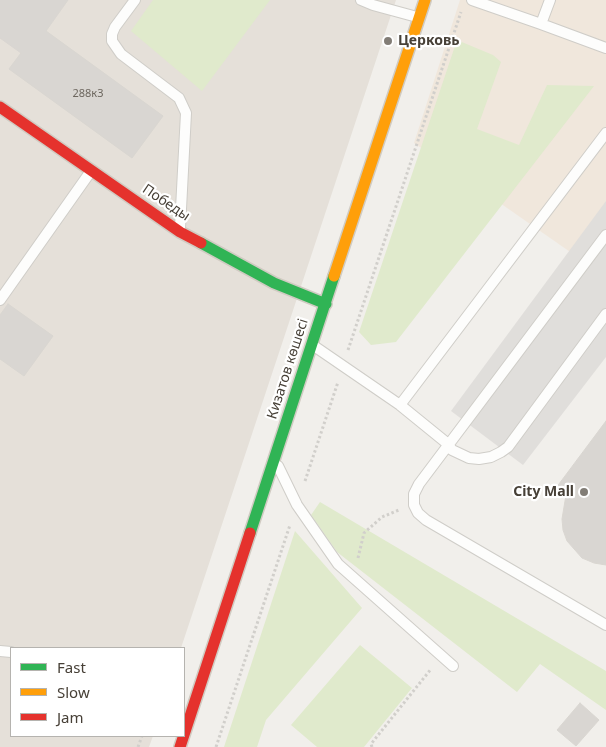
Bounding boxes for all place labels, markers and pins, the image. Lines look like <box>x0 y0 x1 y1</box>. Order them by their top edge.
place label: Церковь <box>398 33 460 49</box>
marker: Церковь <box>382 35 394 47</box>
place label: City Mall <box>513 484 574 500</box>
marker: City Mall <box>578 486 590 498</box>

